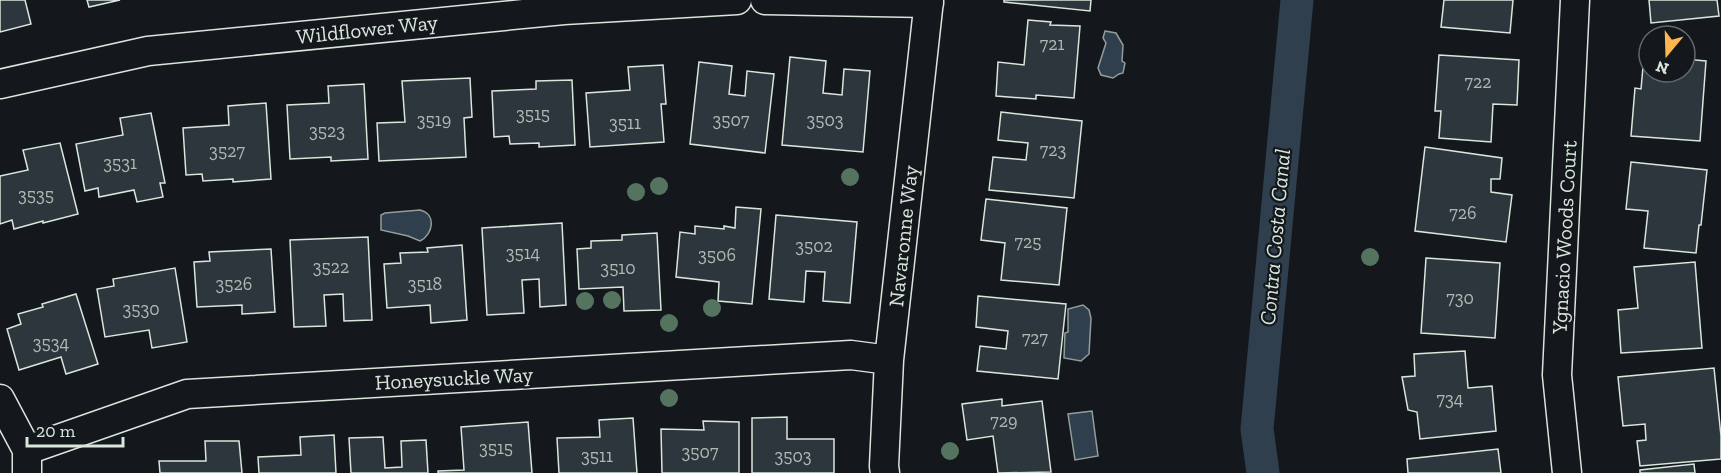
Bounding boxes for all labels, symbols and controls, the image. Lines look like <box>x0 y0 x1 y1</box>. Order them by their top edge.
street label: Wildflower Way <box>295 9 439 49</box>
north arrow <box>1637 24 1697 84</box>
house number: 721 <box>1040 33 1064 55</box>
text: N <box>1653 57 1671 79</box>
house number: 722 <box>1464 71 1492 93</box>
house number: 3515 <box>516 103 550 125</box>
house number: 3519 <box>417 109 451 131</box>
house number: 3507 <box>713 109 750 131</box>
house number: 3503 <box>806 109 844 131</box>
house number: 3511 <box>609 112 641 134</box>
house number: 3523 <box>309 120 345 142</box>
house number: 723 <box>1040 139 1066 161</box>
street label: Ygnacio Woods Court <box>1546 139 1582 335</box>
house number: 3527 <box>209 140 245 162</box>
water label: Contra Costa Canal <box>1254 148 1296 326</box>
house number: 3531 <box>103 152 137 174</box>
street label: Navaronne Way <box>883 164 923 308</box>
house number: 3535 <box>18 184 54 206</box>
house number: 726 <box>1449 202 1477 224</box>
house number: 725 <box>1015 231 1041 253</box>
house number: 3502 <box>795 235 833 257</box>
house number: 3514 <box>506 242 541 264</box>
house number: 3506 <box>698 244 736 266</box>
house number: 3522 <box>313 256 349 278</box>
house number: 3510 <box>600 257 636 279</box>
house number: 3526 <box>216 273 252 295</box>
house number: 3518 <box>408 273 442 295</box>
house number: 730 <box>1446 287 1474 309</box>
house number: 3530 <box>122 298 160 320</box>
house number: 727 <box>1022 327 1049 349</box>
house number: 3534 <box>33 332 70 354</box>
street label: Honeysuckle Way <box>374 361 534 395</box>
house number: 734 <box>1437 388 1464 410</box>
scale bar <box>27 410 123 448</box>
house number: 729 <box>990 410 1018 432</box>
text: 20 m <box>36 420 76 442</box>
house number: 3515 <box>479 437 513 459</box>
house number: 3507 <box>682 441 719 463</box>
house number: 3511 <box>581 445 613 467</box>
house number: 3503 <box>774 445 812 467</box>

